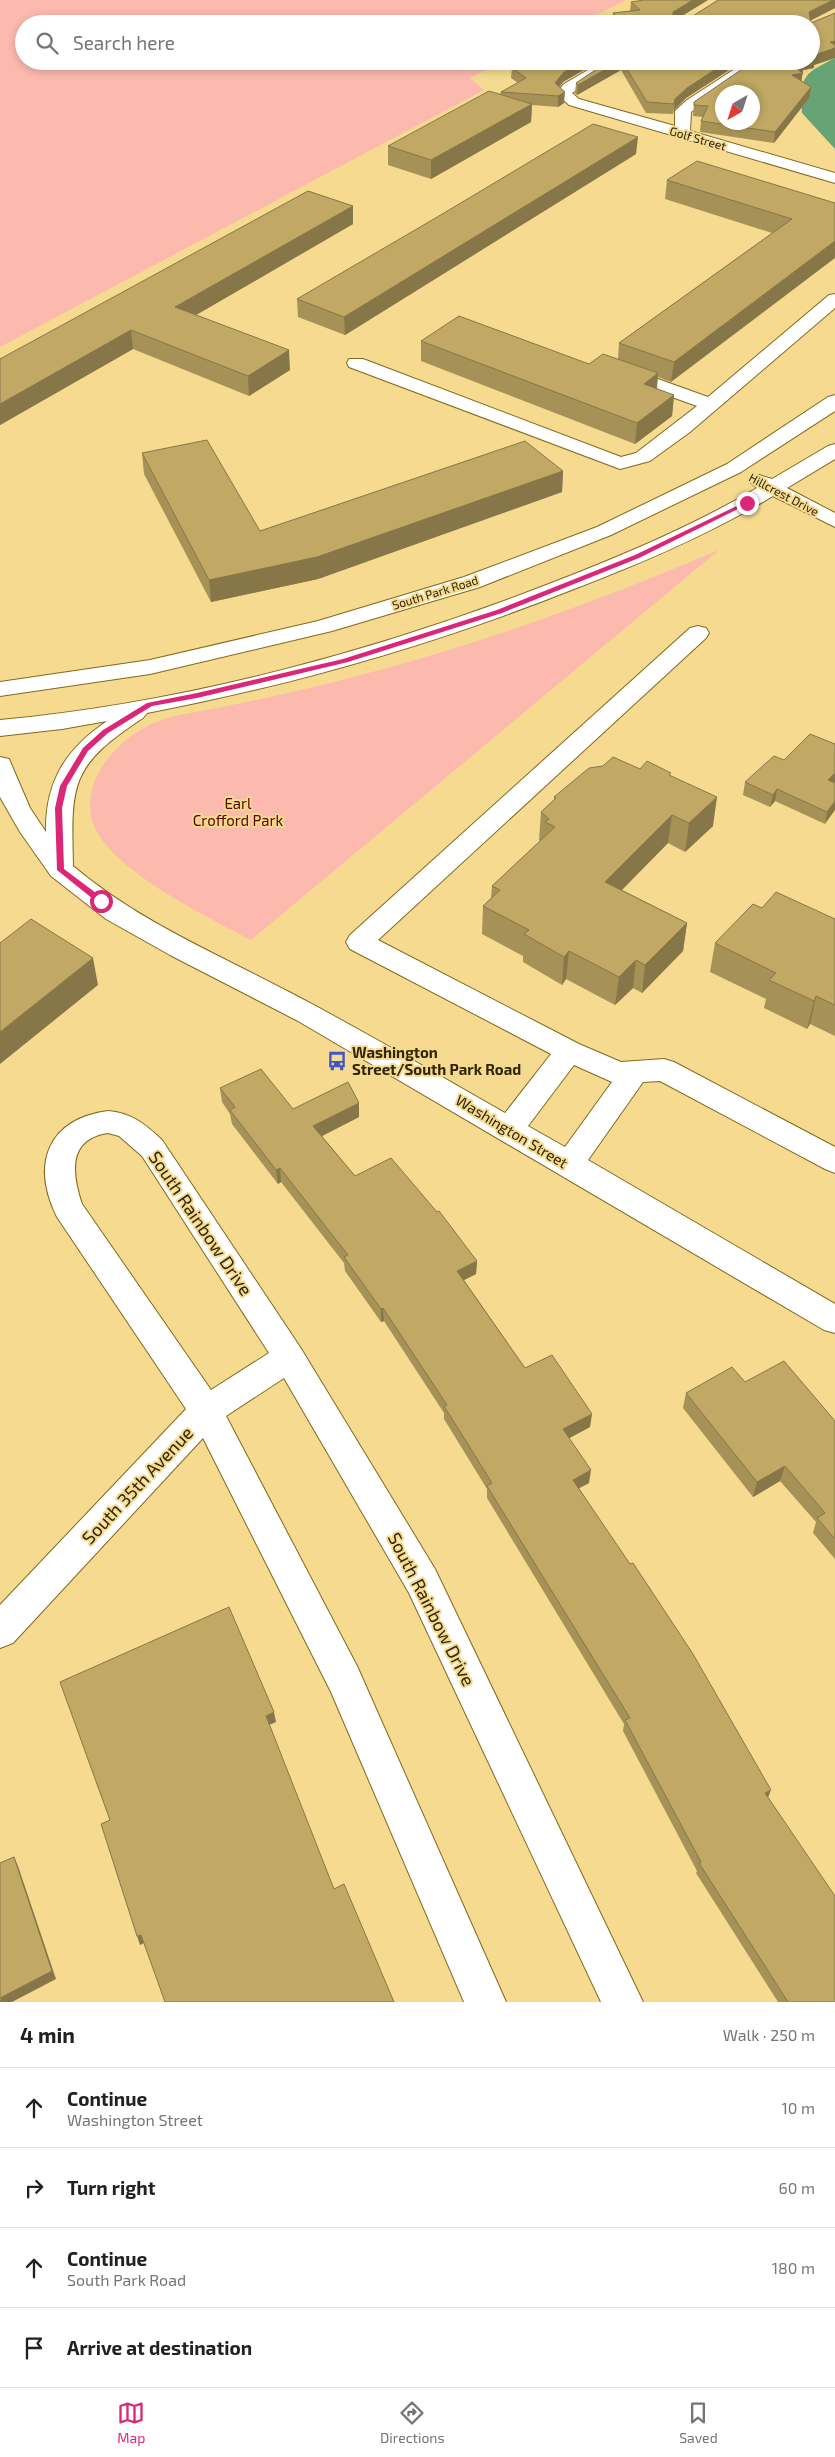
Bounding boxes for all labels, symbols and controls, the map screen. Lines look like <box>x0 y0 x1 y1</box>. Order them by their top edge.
search box <box>15 15 820 70</box>
icon: search <box>33 29 61 57</box>
text: Search here <box>73 31 175 54</box>
north arrow <box>715 85 760 130</box>
street label: Golf Street <box>668 123 728 153</box>
street label: Hillcrest Drive <box>747 470 821 518</box>
route end <box>736 492 759 515</box>
street label: South Park Road <box>390 572 480 612</box>
park label: Earl Crofford Park <box>193 794 284 829</box>
route start <box>90 890 113 913</box>
place label: Washington Street/South Park Road <box>352 1043 521 1078</box>
bus stop icon: Washington Street/South Park Road <box>326 1050 348 1072</box>
street label: Washington Street <box>453 1090 571 1172</box>
street label: South Rainbow Drive <box>144 1147 258 1299</box>
street label: South 35th Avenue <box>77 1422 197 1548</box>
street label: South Rainbow Drive <box>384 1528 480 1690</box>
text: 4 min <box>20 2022 75 2047</box>
text: Walk · 250 m <box>723 2025 815 2044</box>
text: Continue <box>67 2087 147 2110</box>
icon: ahead <box>20 2094 48 2122</box>
text: 10 m <box>781 2098 815 2117</box>
text: Washington Street <box>67 2110 203 2129</box>
icon: right <box>20 2174 48 2202</box>
text: Turn right <box>67 2176 155 2199</box>
text: 60 m <box>779 2178 815 2197</box>
text: Continue <box>67 2247 147 2270</box>
icon: ahead <box>20 2254 48 2282</box>
text: 180 m <box>772 2258 815 2277</box>
text: South Park Road <box>67 2270 186 2289</box>
icon: arrive <box>20 2334 48 2362</box>
text: Arrive at destination <box>67 2336 252 2359</box>
tab: Map <box>117 2399 145 2446</box>
tab: Directions <box>380 2399 445 2446</box>
tab: Saved <box>679 2399 718 2446</box>

